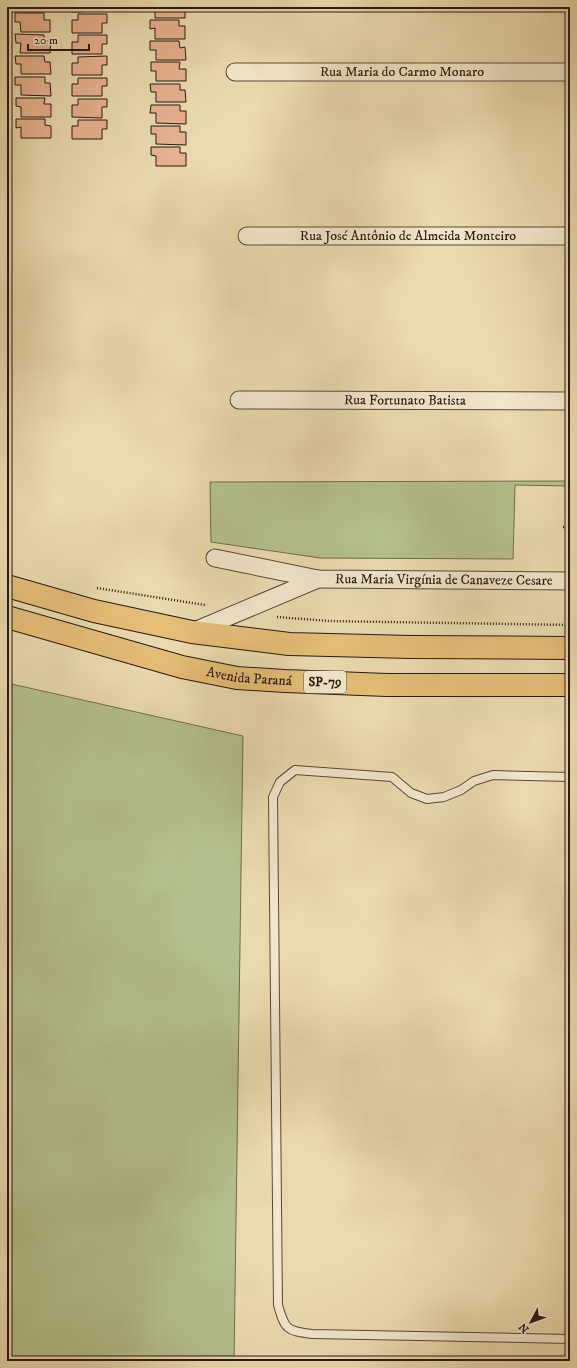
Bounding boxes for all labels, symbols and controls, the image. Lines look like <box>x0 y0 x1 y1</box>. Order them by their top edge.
scale bar <box>28 26 89 52</box>
text: 20 m <box>34 33 58 48</box>
street label: Rua Maria do Carmo Monaro <box>320 63 484 81</box>
street label: Rua José Antônio de Almeida Monteiro <box>300 227 516 245</box>
street label: Rua Fortunato Batista <box>344 391 466 410</box>
street label: Rua Maria Virgínia de Canaveze Cesare <box>335 570 553 590</box>
street label: Avenida Paraná <box>205 663 292 690</box>
road number: SP-79 <box>304 671 346 693</box>
north arrow <box>511 1302 551 1342</box>
text: N <box>516 1320 532 1336</box>

